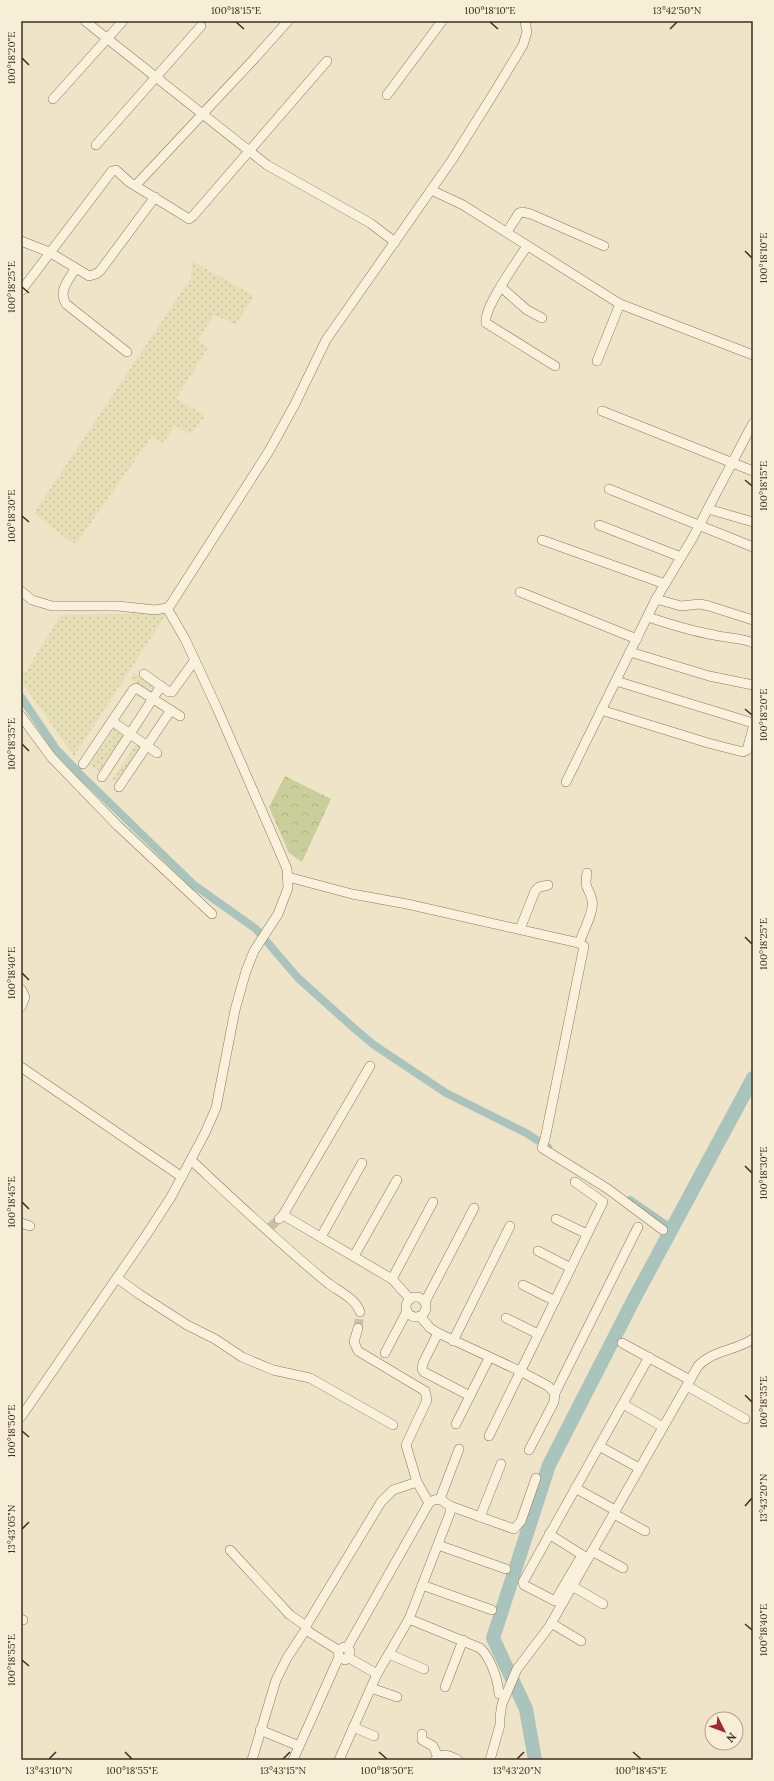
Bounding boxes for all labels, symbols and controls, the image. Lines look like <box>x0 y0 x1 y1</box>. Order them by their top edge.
text: 100°18'15"E <box>211 4 261 17</box>
text: 100°18'10"E <box>465 4 515 17</box>
text: 13°42'50"N <box>653 4 702 17</box>
text: 100°18'20"E <box>5 32 18 84</box>
text: 100°18'10"E <box>757 233 770 283</box>
text: 100°18'25"E <box>5 261 18 313</box>
text: 100°18'15"E <box>757 461 770 511</box>
text: 100°18'30"E <box>5 490 18 542</box>
text: 100°18'20"E <box>757 689 770 741</box>
text: 100°18'35"E <box>5 718 18 770</box>
text: 100°18'25"E <box>757 918 770 970</box>
text: 100°18'40"E <box>5 947 18 999</box>
text: 100°18'30"E <box>757 1147 770 1199</box>
text: 100°18'45"E <box>5 1176 18 1228</box>
text: 100°18'35"E <box>757 1376 770 1428</box>
text: 100°18'50"E <box>5 1405 18 1457</box>
text: 13°43'20"N <box>757 1473 770 1522</box>
text: 13°43'05"N <box>5 1504 18 1553</box>
text: 100°18'40"E <box>757 1604 770 1656</box>
text: 100°18'55"E <box>5 1634 18 1686</box>
north arrow <box>704 1711 744 1751</box>
text: N <box>723 1730 739 1746</box>
text: 13°43'10"N <box>26 1764 73 1777</box>
text: 100°18'55"E <box>106 1764 158 1777</box>
text: 13°43'15"N <box>260 1764 306 1777</box>
text: 100°18'50"E <box>361 1764 413 1777</box>
text: 13°43'20"N <box>493 1764 542 1777</box>
text: 100°18'45"E <box>615 1764 667 1777</box>

